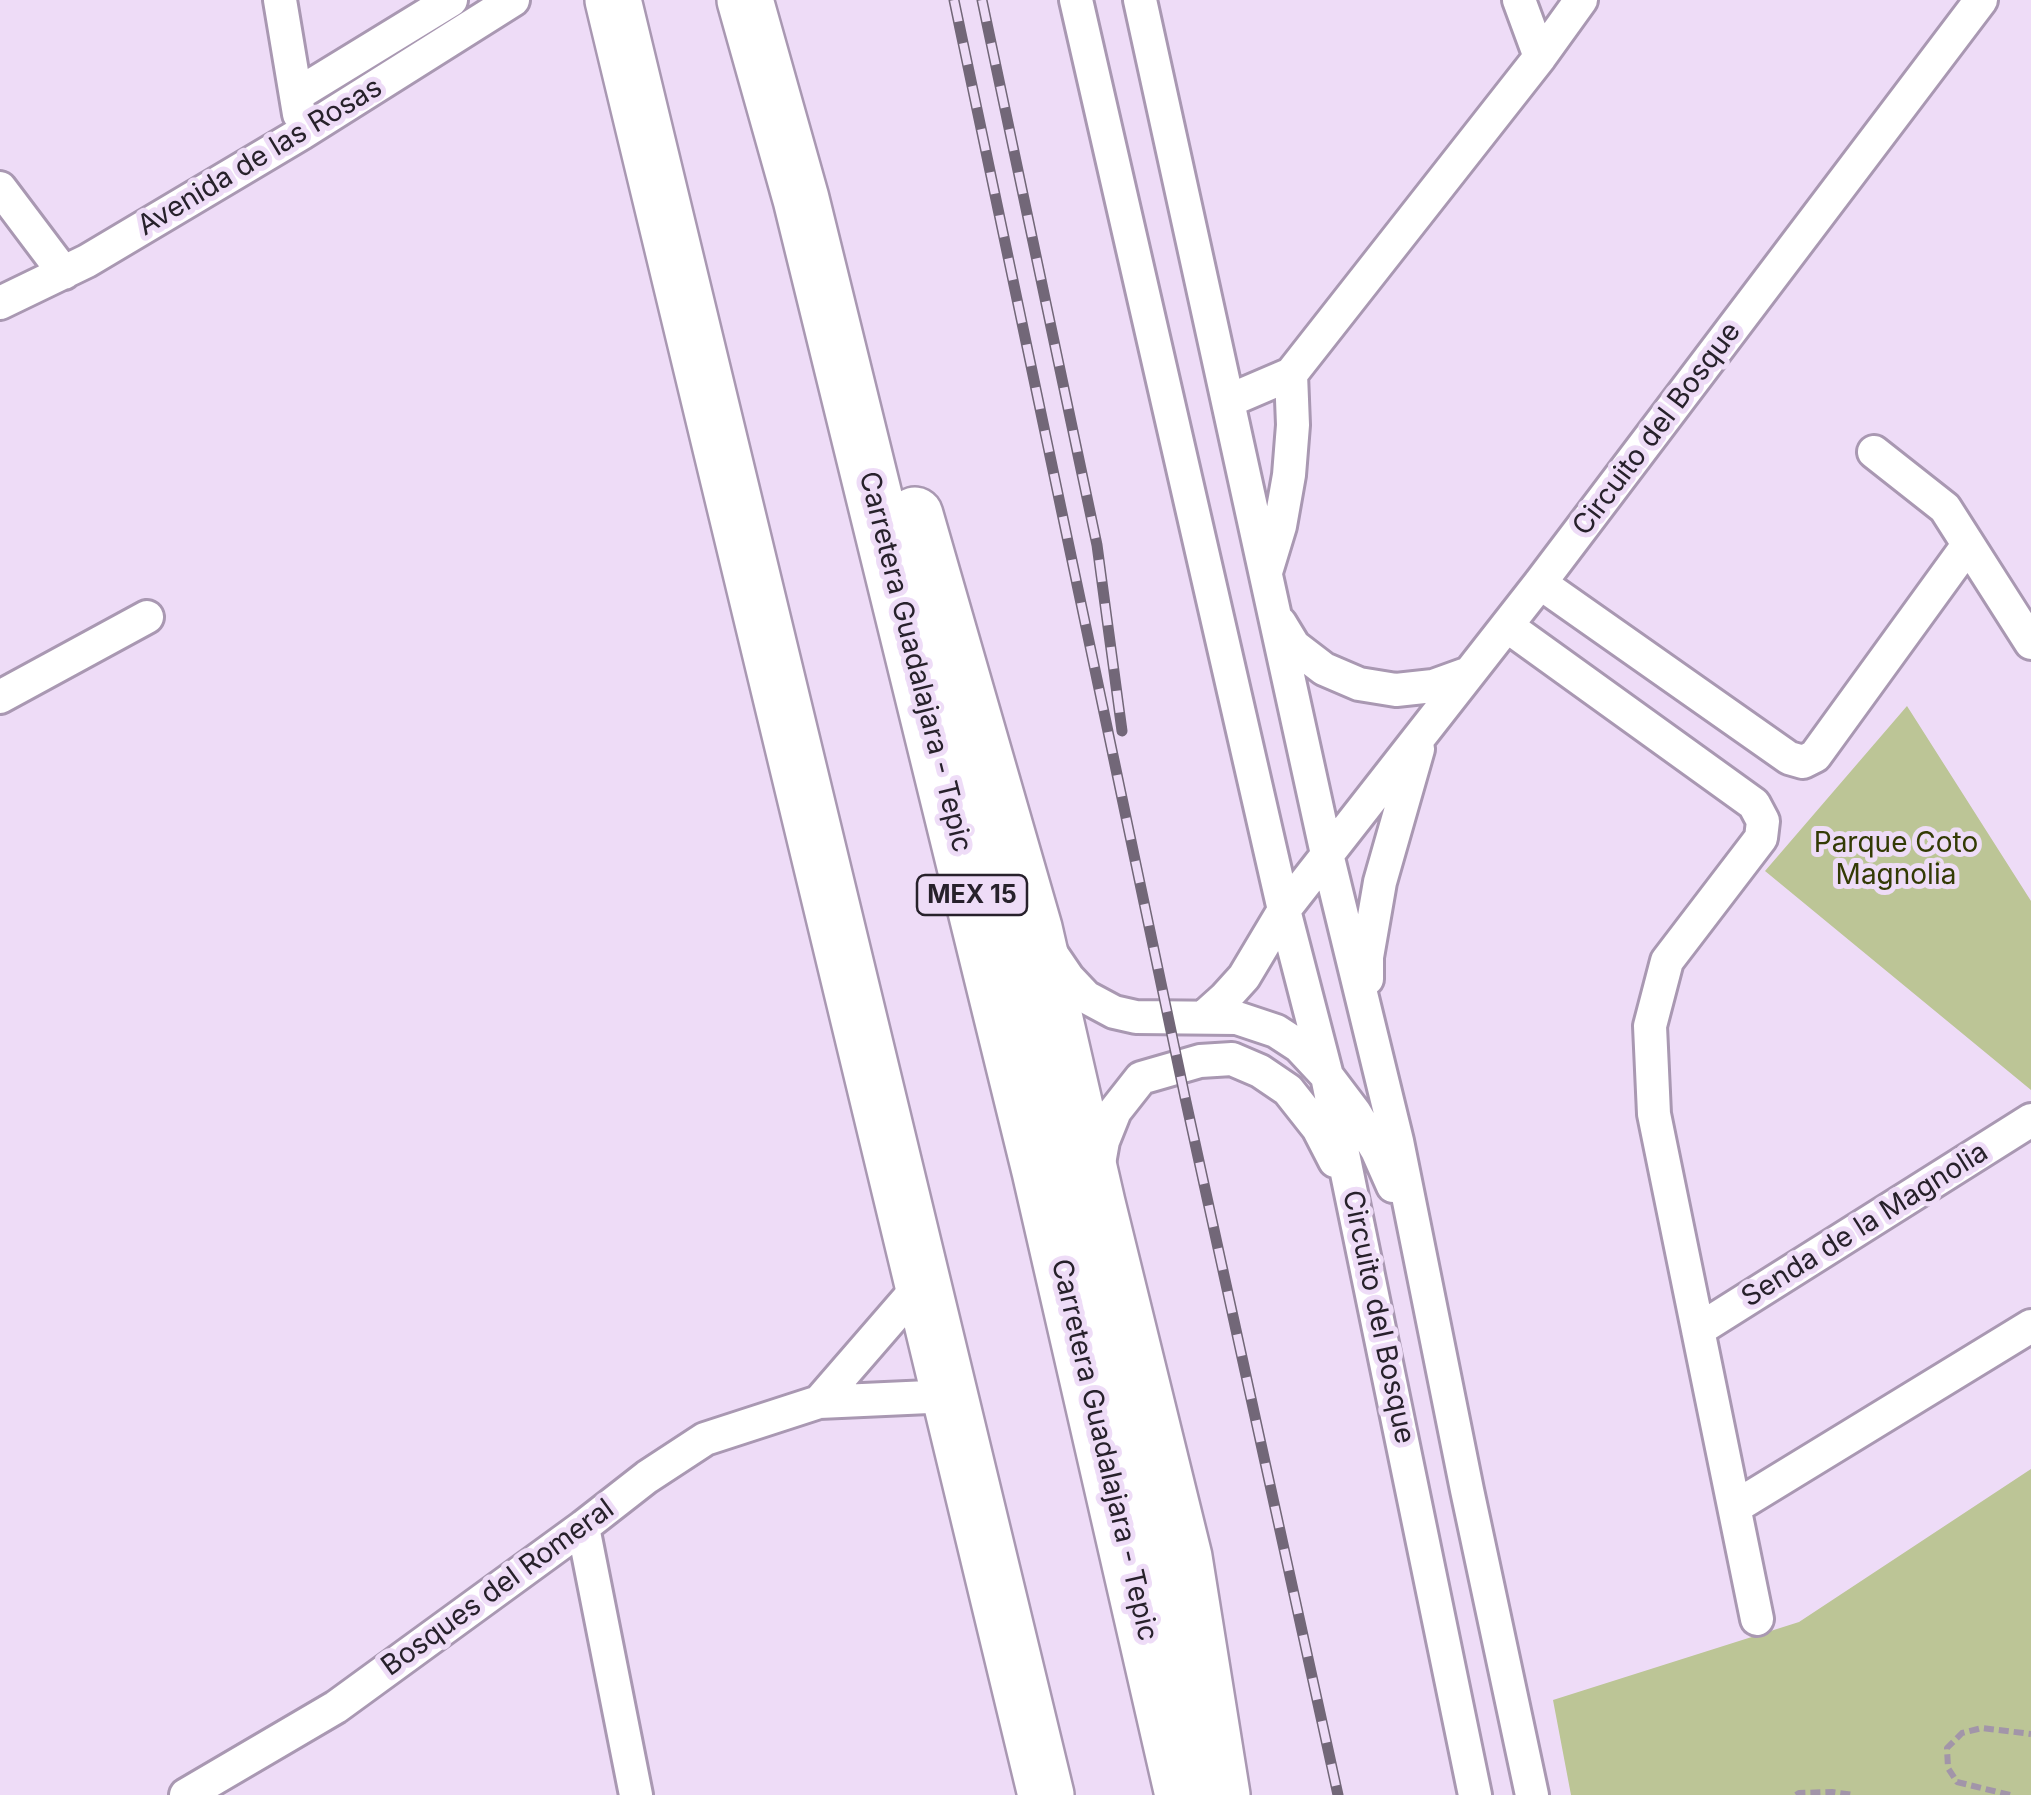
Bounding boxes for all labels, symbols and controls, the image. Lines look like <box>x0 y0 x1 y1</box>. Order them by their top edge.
street label: Avenida de las Rosas <box>132 71 388 243</box>
street label: Circuito del Bosque <box>1566 316 1748 542</box>
street label: Carretera Guadalajara - Tepic <box>851 468 979 856</box>
park label: Parque Coto Magnolia <box>1814 827 1978 893</box>
road number: MEX 15 <box>917 875 1027 915</box>
street label: Senda de la Magnolia <box>1736 1135 1994 1315</box>
street label: Circuito del Bosque <box>1335 1187 1421 1447</box>
street label: Carretera Guadalajara - Tepic <box>1044 1256 1164 1644</box>
street label: Bosques del Romeral <box>375 1492 621 1684</box>

